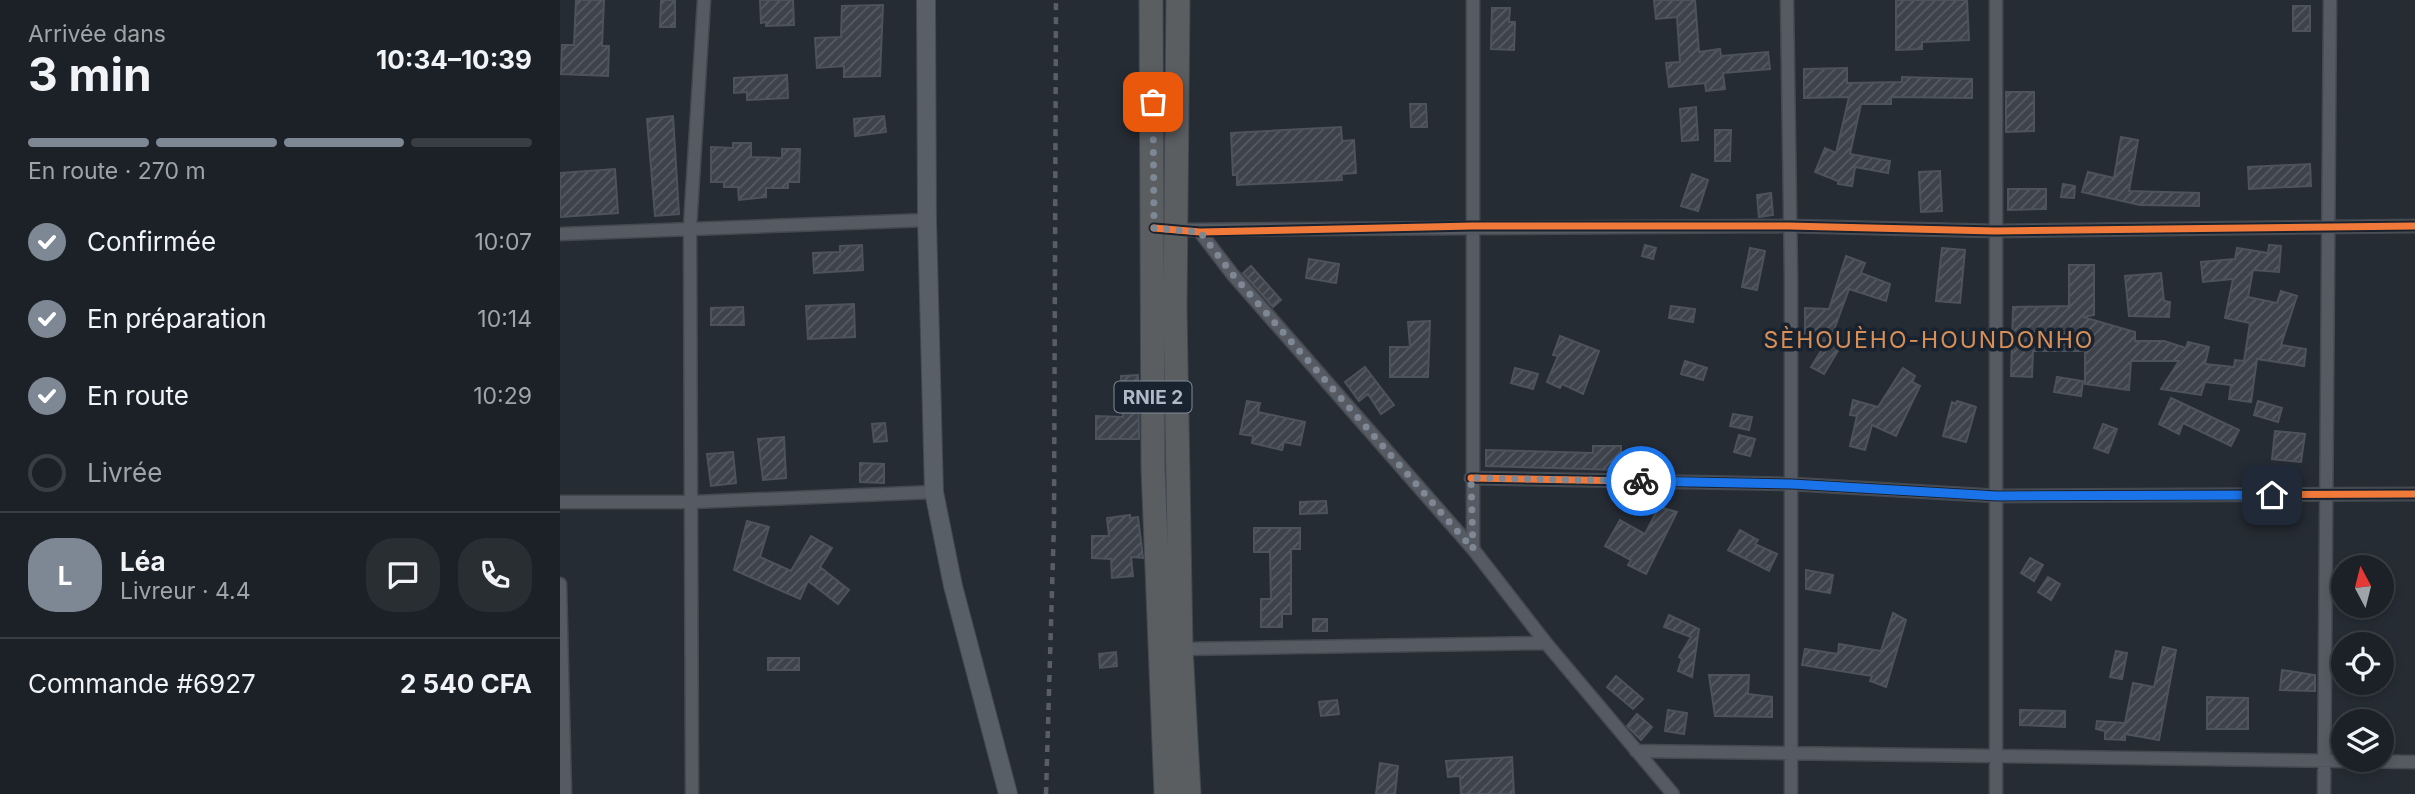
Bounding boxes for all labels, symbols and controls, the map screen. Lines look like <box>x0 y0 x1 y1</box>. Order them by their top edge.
text: Arrivée dans <box>28 20 166 48</box>
text: 10:34–10:39 <box>376 44 532 75</box>
text: 3 min <box>28 46 152 102</box>
pin <box>1123 72 1183 132</box>
icon: bag <box>1134 83 1172 121</box>
text: En route · 270 m <box>28 157 206 185</box>
icon: check <box>28 223 66 261</box>
text: Confirmée <box>87 226 216 257</box>
text: 10:07 <box>474 228 532 256</box>
icon: check <box>28 300 66 338</box>
text: En préparation <box>87 303 267 334</box>
text: 10:14 <box>477 305 532 333</box>
district label: SÈHOUÈHO-HOUNDONHO <box>1764 326 2094 354</box>
icon: check <box>28 377 66 415</box>
text: En route <box>87 380 189 411</box>
text: 10:29 <box>473 382 532 410</box>
road number: RNIE 2 <box>1114 382 1192 412</box>
courier <box>1606 446 1676 516</box>
text: Livrée <box>87 457 162 488</box>
icon: bike <box>1622 462 1660 500</box>
pin <box>2242 465 2302 525</box>
icon: home <box>2253 476 2291 514</box>
button: chat <box>366 538 440 612</box>
button: phone <box>458 538 532 612</box>
text: Léa <box>120 546 166 577</box>
north arrow <box>2331 555 2394 618</box>
map controls <box>2331 555 2394 772</box>
text: L <box>58 560 72 591</box>
text: Livreur · 4.4 <box>120 577 251 605</box>
button: locate <box>2331 632 2394 695</box>
text: Commande #6927 <box>28 668 256 699</box>
text: 2 540 CFA <box>400 668 532 699</box>
button: layers <box>2331 709 2394 772</box>

